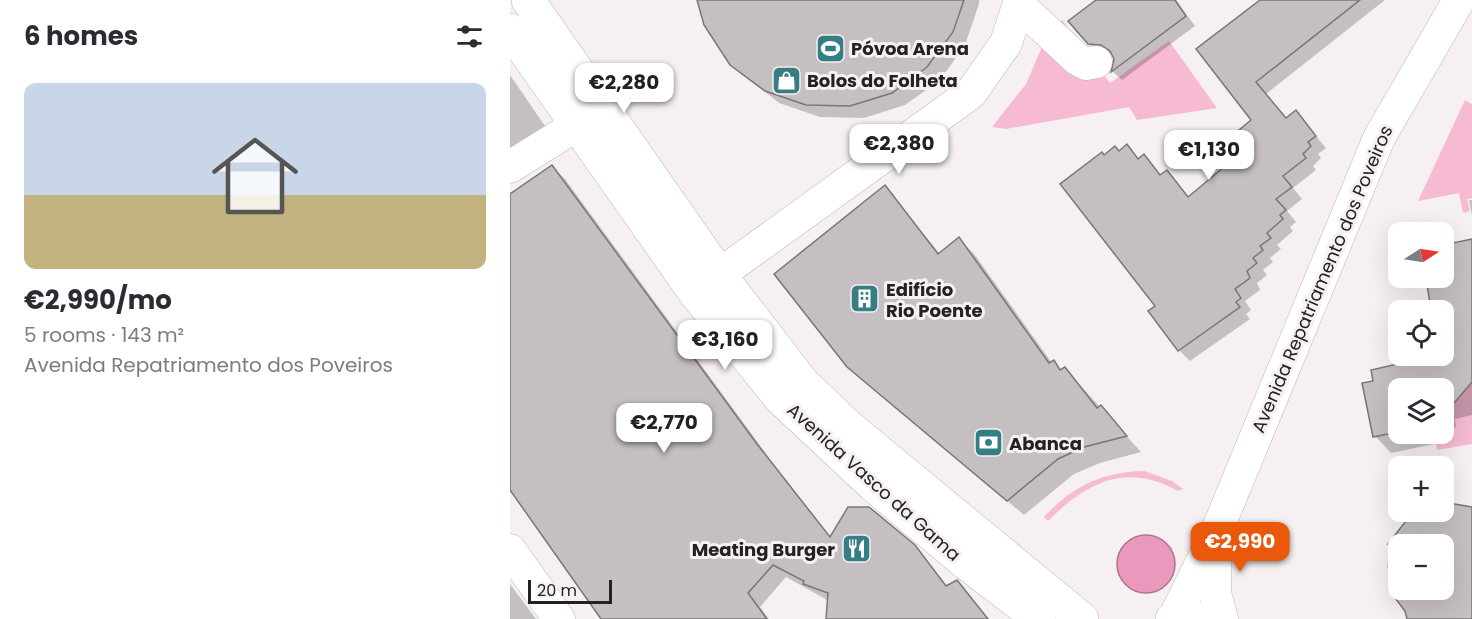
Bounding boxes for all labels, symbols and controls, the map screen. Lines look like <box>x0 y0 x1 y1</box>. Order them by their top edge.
text: 6 homes <box>24 18 138 54</box>
icon: filters <box>453 20 486 53</box>
sports icon: Póvoa Arena <box>814 32 846 64</box>
place label: Póvoa Arena <box>851 36 969 61</box>
pin: €2,280 <box>575 63 673 114</box>
shop icon: Bolos do Folheta <box>770 64 802 96</box>
text: €2,280 <box>589 68 659 96</box>
place label: Bolos do Folheta <box>807 68 958 93</box>
street label: Avenida Repatriamento dos Poveiros <box>1246 121 1398 437</box>
icon: home <box>201 122 309 230</box>
pin: €2,380 <box>850 124 948 175</box>
text: €2,380 <box>863 129 935 157</box>
pin: €1,130 <box>1160 130 1258 181</box>
text: €1,130 <box>1178 135 1240 163</box>
north arrow <box>1388 222 1454 288</box>
map controls <box>1388 222 1454 600</box>
place label: Edifício Rio Poente <box>886 277 983 323</box>
text: €2,990/mo <box>24 282 172 318</box>
building icon: Edifício Rio Poente <box>849 283 881 315</box>
button: locate <box>1388 300 1454 366</box>
pin: €3,160 <box>676 320 774 371</box>
text: 5 rooms · 143 m² <box>24 321 184 349</box>
text: €3,160 <box>691 325 759 353</box>
text: Avenida Repatriamento dos Poveiros <box>24 351 393 379</box>
button: layers <box>1388 378 1454 444</box>
street label: Avenida Vasco da Gama <box>782 397 966 567</box>
pin: €2,770 <box>615 403 713 454</box>
text: €2,770 <box>630 408 698 436</box>
bank icon: Abanca <box>972 427 1004 459</box>
place label: Abanca <box>1009 431 1082 456</box>
button: + <box>1388 456 1454 522</box>
pin: €2,990 <box>1191 522 1289 573</box>
text: €2,990 <box>1205 527 1275 555</box>
restaurant icon: Meating Burger <box>840 533 872 565</box>
button: − <box>1388 534 1454 600</box>
place label: Meating Burger <box>692 537 835 562</box>
scale bar <box>528 577 612 604</box>
text: 20 m <box>537 579 577 602</box>

